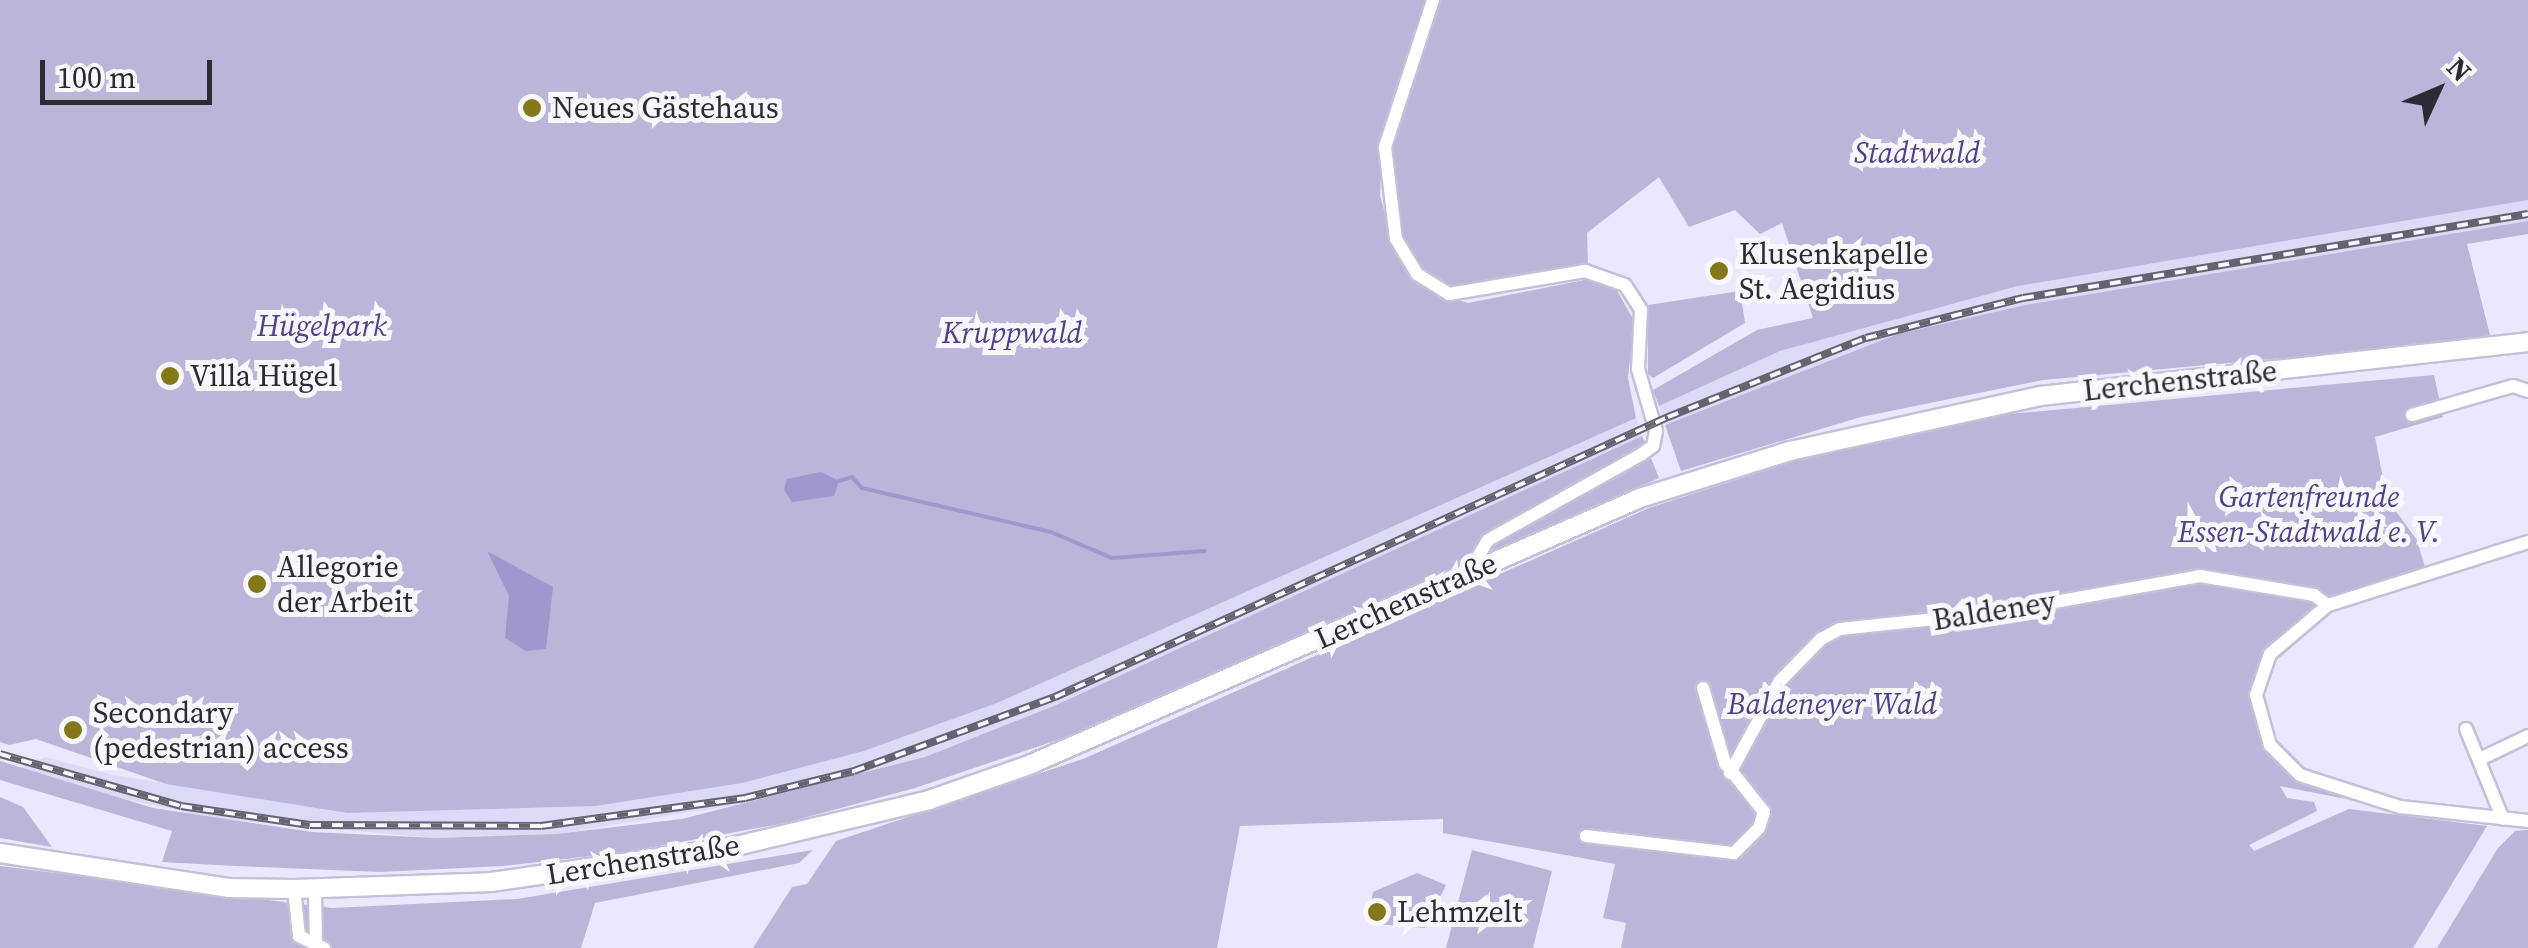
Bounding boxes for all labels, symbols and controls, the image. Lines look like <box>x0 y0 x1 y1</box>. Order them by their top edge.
scale bar <box>45 40 218 102</box>
north arrow <box>2388 40 2488 140</box>
text: N <box>2439 49 2480 90</box>
text: 100 m <box>57 57 136 98</box>
place label: Neues Gästehaus <box>552 90 779 126</box>
marker: Neues Gästehaus <box>521 97 543 119</box>
park label: Stadtwald <box>1854 135 1980 171</box>
place label: Klusenkapelle St. Aegidius <box>1739 236 1928 306</box>
marker: Klusenkapelle St. Aegidius <box>1708 260 1730 282</box>
park label: Hügelpark <box>257 308 387 344</box>
park label: Kruppwald <box>942 315 1082 351</box>
street label: Lerchenstraße <box>2081 353 2279 409</box>
place label: Villa Hügel <box>190 358 338 394</box>
marker: Villa Hügel <box>159 365 181 387</box>
park label: Gartenfreunde Essen-Stadtwald e. V. <box>2177 479 2441 550</box>
street label: Lerchenstraße <box>1310 545 1502 657</box>
place label: Allegorie der Arbeit <box>277 549 413 620</box>
marker: Allegorie der Arbeit <box>246 573 268 595</box>
street label: Baldeney <box>1930 584 2058 638</box>
park label: Baldeneyer Wald <box>1727 686 1937 722</box>
place label: Secondary (pedestrian) access <box>93 695 349 766</box>
marker: Secondary (pedestrian) access <box>62 719 84 741</box>
street label: Lerchenstraße <box>544 827 742 893</box>
place label: Lehmzelt <box>1397 894 1522 930</box>
marker: Lehmzelt <box>1366 901 1388 923</box>

